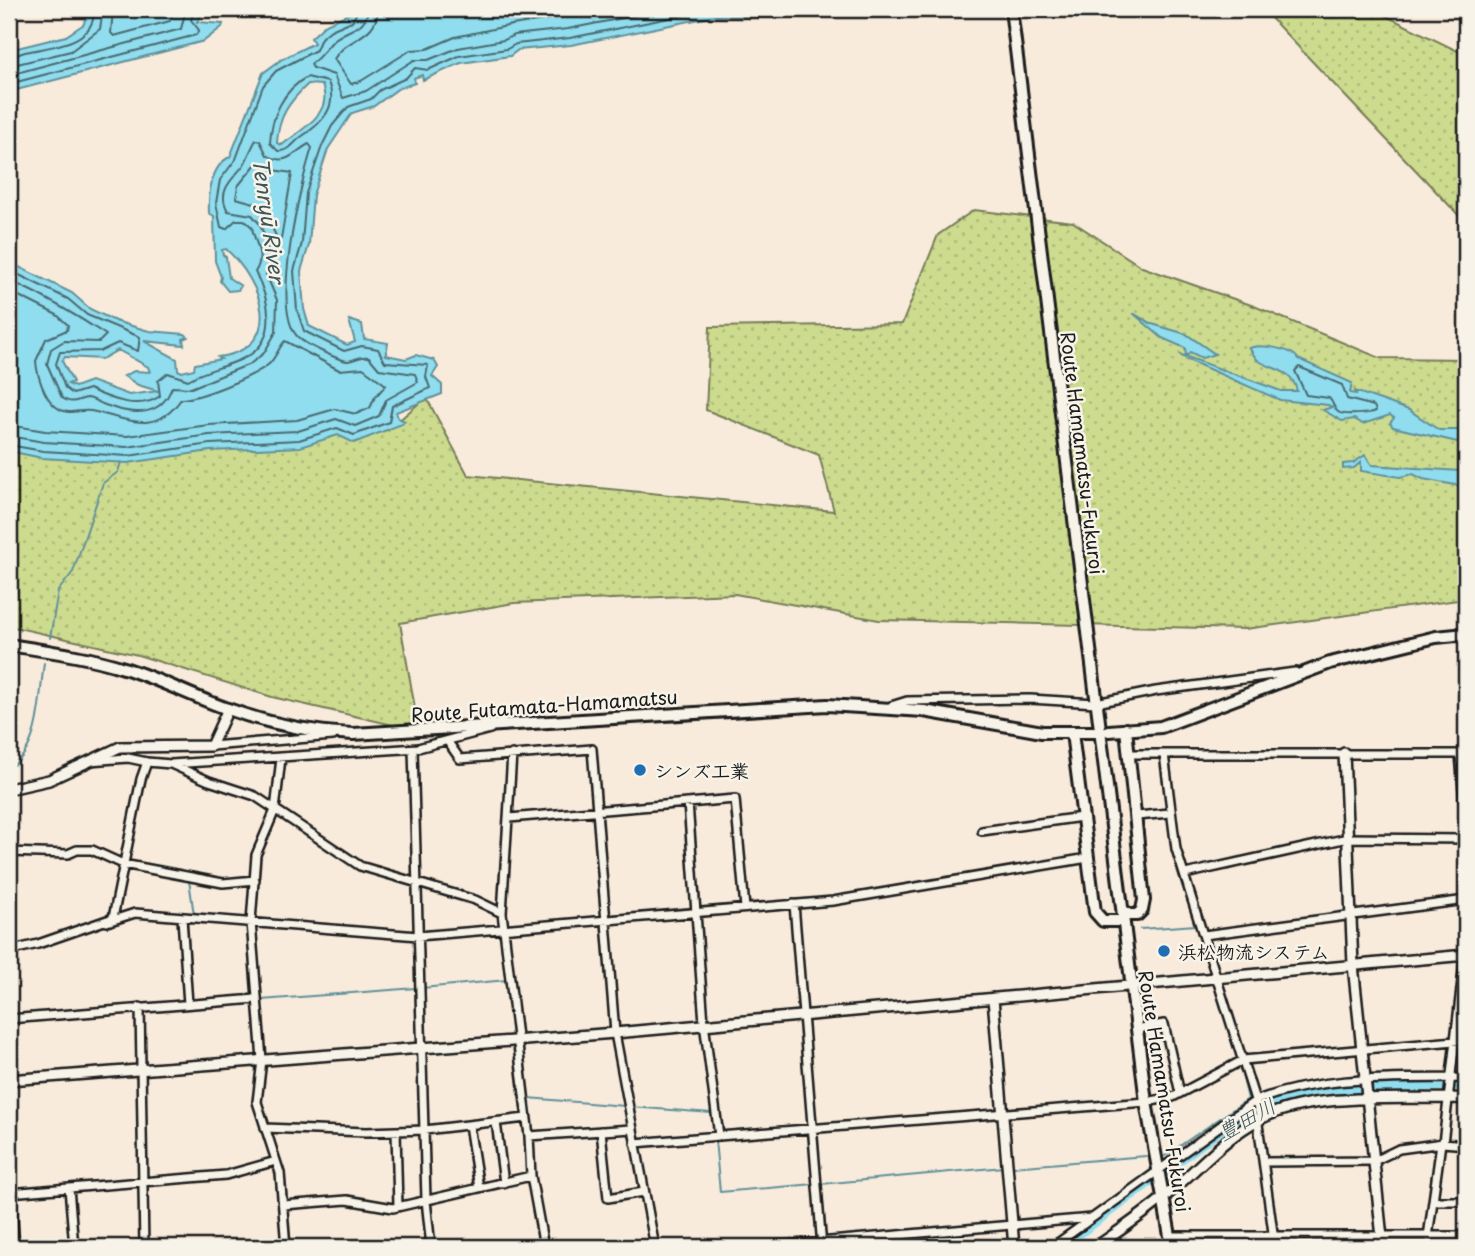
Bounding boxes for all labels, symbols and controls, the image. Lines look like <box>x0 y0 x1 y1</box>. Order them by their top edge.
water label: Tenryū River <box>245 155 295 287</box>
street label: Route Hamamatsu-Fukuroi <box>1054 330 1112 576</box>
street label: Route Futamata-Hamamatsu <box>410 682 678 728</box>
place label: シンズ工業 <box>654 756 749 784</box>
marker: シンズ工業 <box>632 762 648 778</box>
place label: 浜松物流システム <box>1178 937 1330 965</box>
marker: 浜松物流システム <box>1156 943 1172 959</box>
street label: Route Hamamatsu-Fukuroi <box>1132 968 1198 1214</box>
water label: 豊田川 <box>1211 1089 1281 1147</box>

